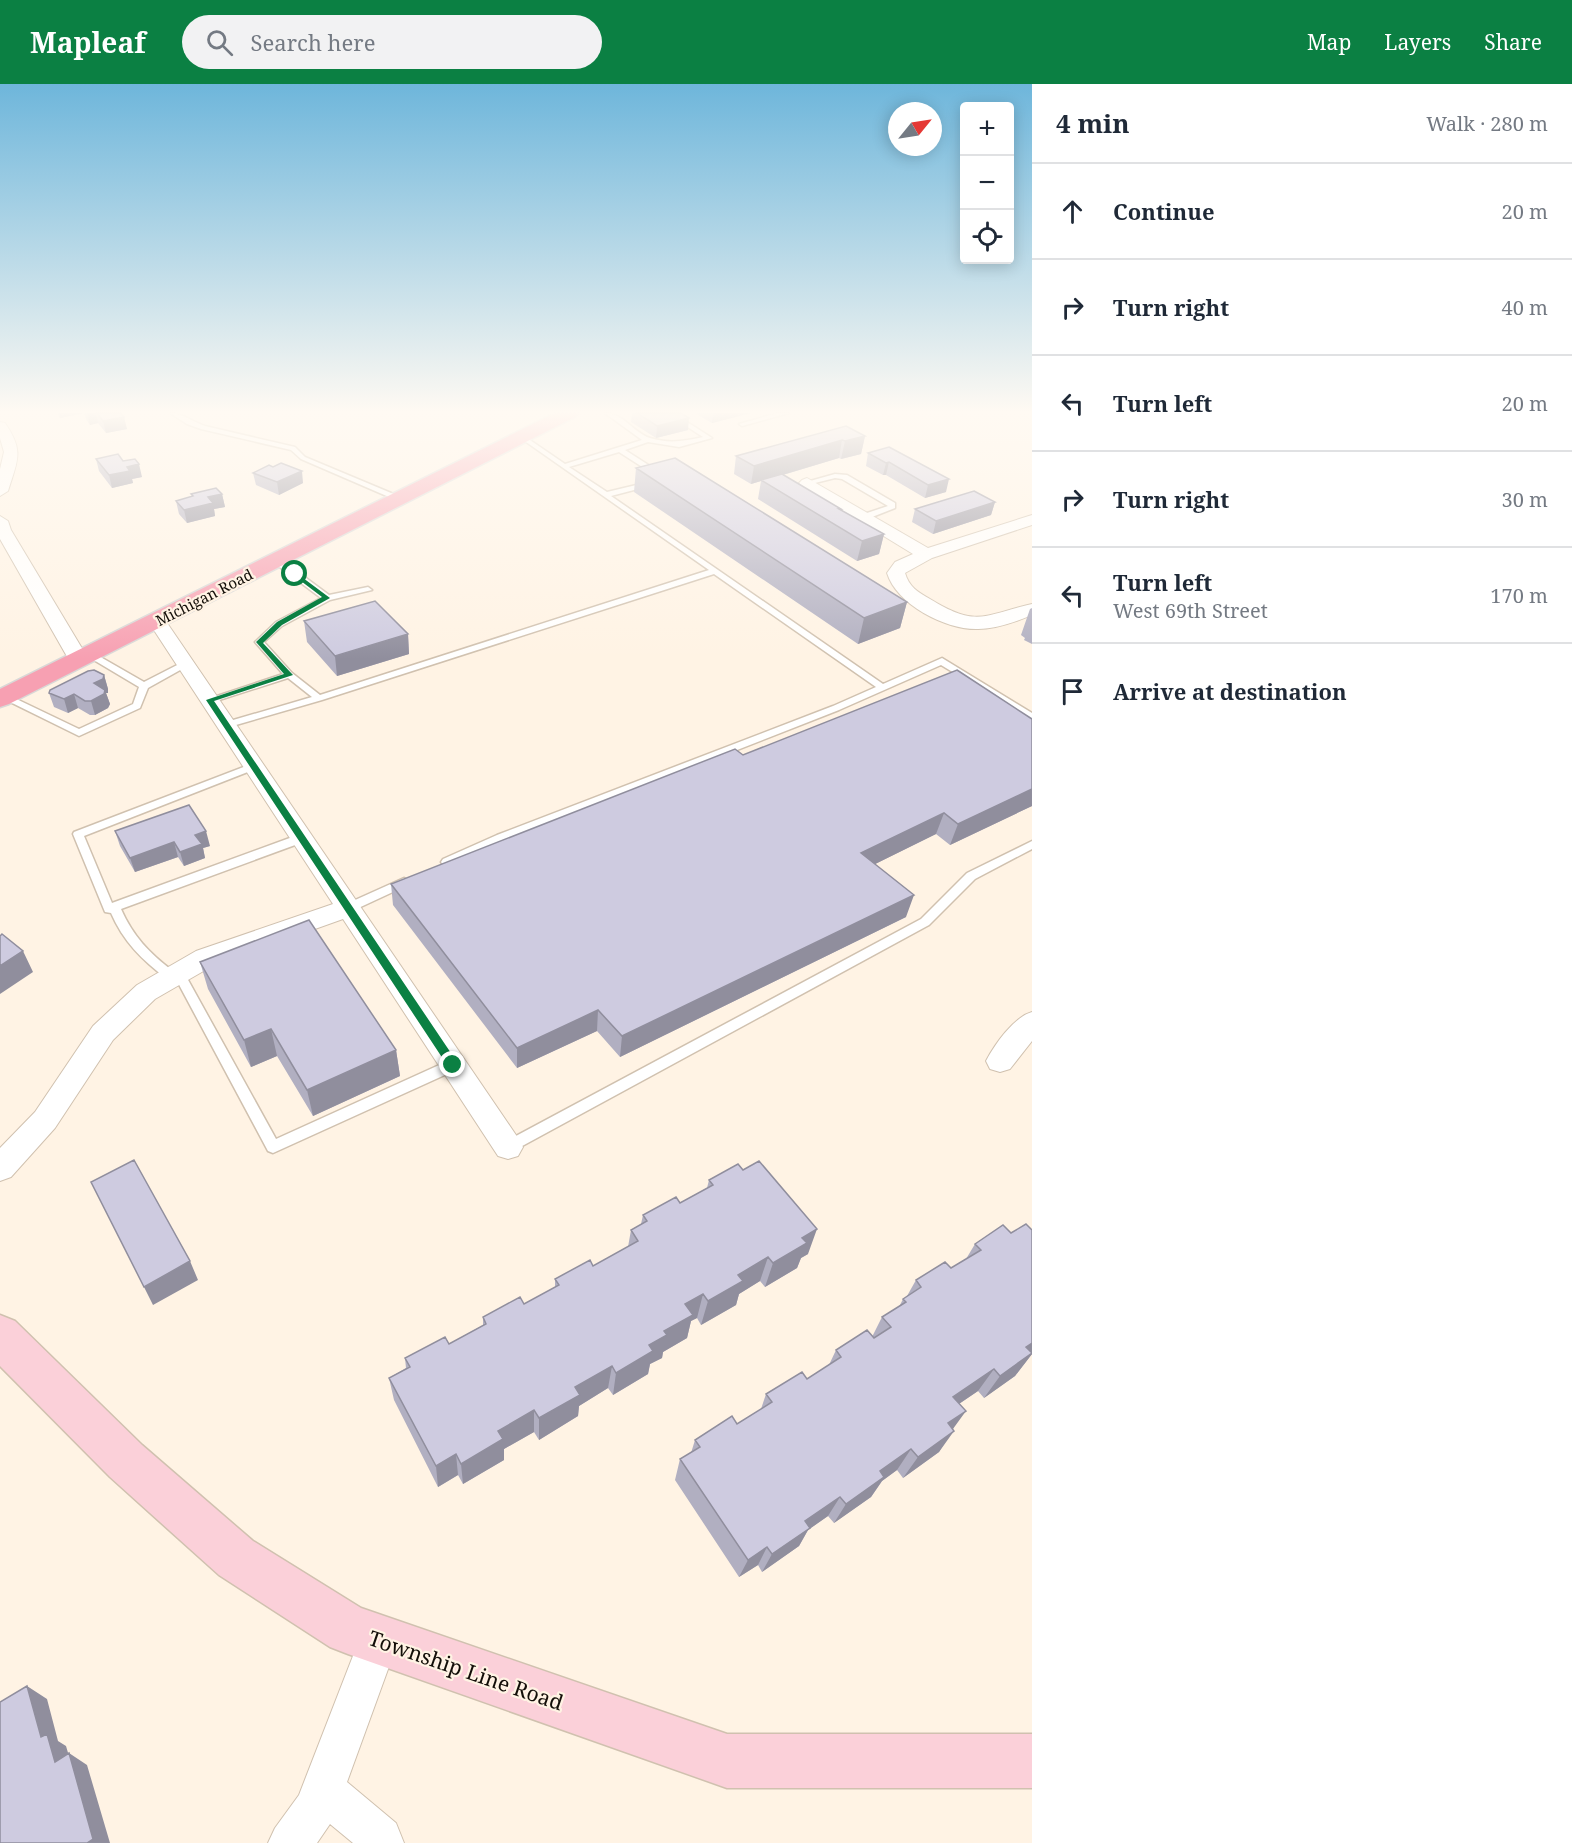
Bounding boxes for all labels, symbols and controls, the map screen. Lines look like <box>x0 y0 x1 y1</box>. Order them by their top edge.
search box <box>182 15 602 69</box>
text: Mapleaf <box>30 23 146 61</box>
icon: search <box>203 26 236 59</box>
text: Search here <box>251 27 375 57</box>
text: Map <box>1307 28 1351 56</box>
text: Layers <box>1384 28 1451 56</box>
text: Share <box>1484 28 1542 56</box>
north arrow <box>888 102 942 156</box>
map controls <box>960 102 1014 264</box>
button: + <box>960 102 1014 156</box>
text: 4 min <box>1056 105 1130 141</box>
text: Walk · 280 m <box>1426 110 1548 137</box>
button: − <box>960 156 1014 210</box>
icon: ahead <box>1056 195 1089 228</box>
text: Continue <box>1113 196 1215 226</box>
text: 20 m <box>1502 198 1548 225</box>
button: locate <box>960 210 1014 264</box>
icon: right <box>1056 291 1089 324</box>
text: Turn right <box>1113 292 1229 322</box>
text: 40 m <box>1502 294 1548 321</box>
icon: left <box>1056 387 1089 420</box>
text: Turn left <box>1113 388 1212 418</box>
text: 20 m <box>1502 390 1548 417</box>
icon: right <box>1056 483 1089 516</box>
text: Turn right <box>1113 484 1229 514</box>
text: 30 m <box>1502 486 1548 513</box>
route start <box>281 560 307 586</box>
street label: Michigan Road <box>152 564 256 630</box>
text: Turn left <box>1113 567 1212 597</box>
icon: left <box>1056 579 1089 612</box>
text: 170 m <box>1490 582 1548 609</box>
text: West 69th Street <box>1113 597 1268 624</box>
icon: arrive <box>1056 675 1089 708</box>
text: Arrive at destination <box>1113 676 1347 706</box>
route end <box>439 1051 465 1077</box>
street label: Township Line Road <box>365 1624 567 1716</box>

